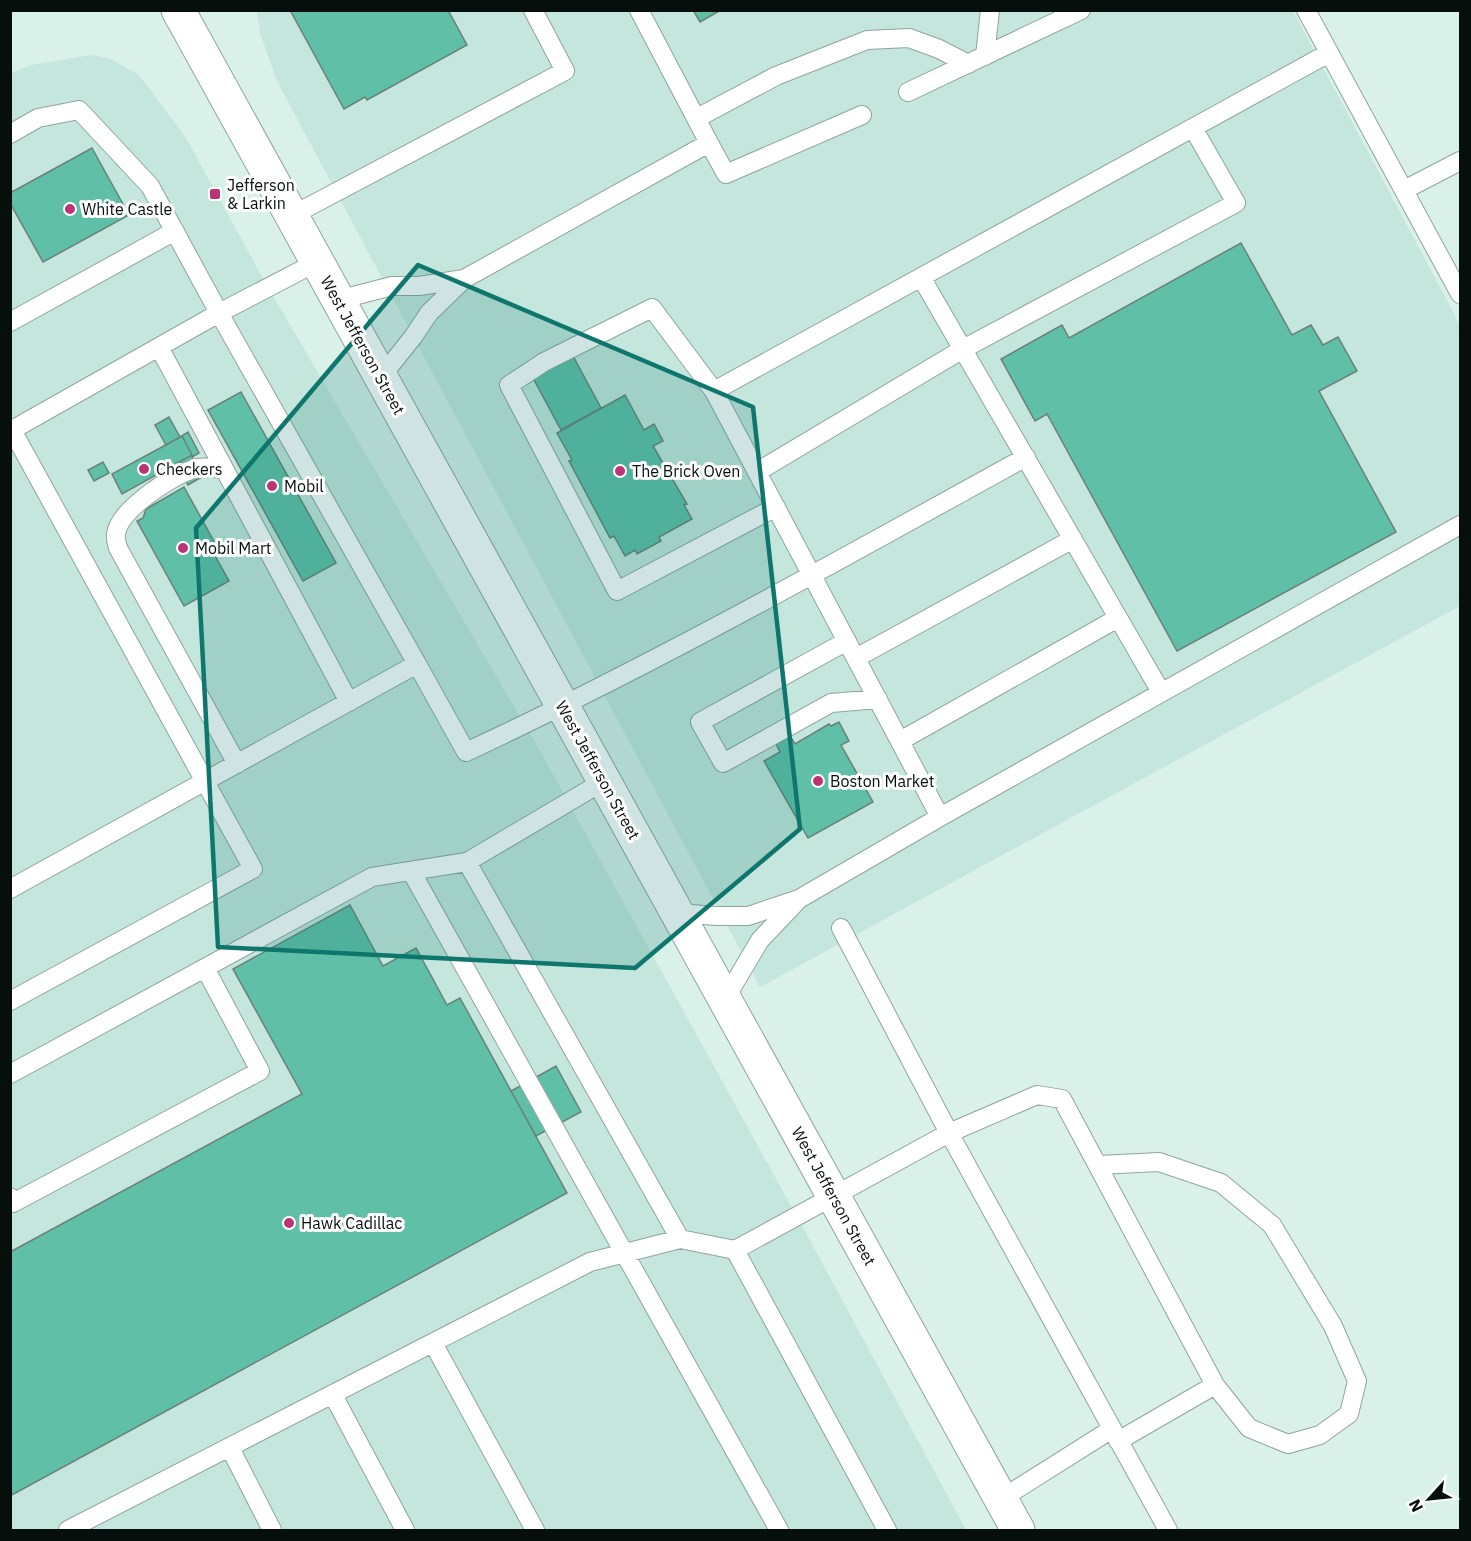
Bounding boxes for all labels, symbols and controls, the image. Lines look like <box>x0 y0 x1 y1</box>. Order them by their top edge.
place label: Jefferson & Larkin <box>227 175 295 213</box>
marker: Jefferson & Larkin <box>208 187 222 201</box>
place label: White Castle <box>82 199 173 219</box>
marker: White Castle <box>63 202 77 216</box>
street label: West Jefferson Street <box>317 272 409 418</box>
place label: Checkers <box>156 459 222 479</box>
place label: The Brick Oven <box>632 461 740 481</box>
marker: Checkers <box>137 462 151 476</box>
marker: The Brick Oven <box>613 464 627 478</box>
place label: Mobil <box>284 476 324 496</box>
marker: Mobil <box>265 479 279 493</box>
place label: Mobil Mart <box>195 538 271 558</box>
marker: Mobil Mart <box>176 541 190 555</box>
street label: West Jefferson Street <box>552 697 644 843</box>
place label: Boston Market <box>830 771 934 791</box>
marker: Boston Market <box>811 774 825 788</box>
street label: West Jefferson Street <box>788 1123 880 1269</box>
place label: Hawk Cadillac <box>301 1213 402 1233</box>
marker: Hawk Cadillac <box>282 1216 296 1230</box>
north arrow <box>1399 1469 1459 1529</box>
text: N <box>1404 1496 1427 1516</box>

